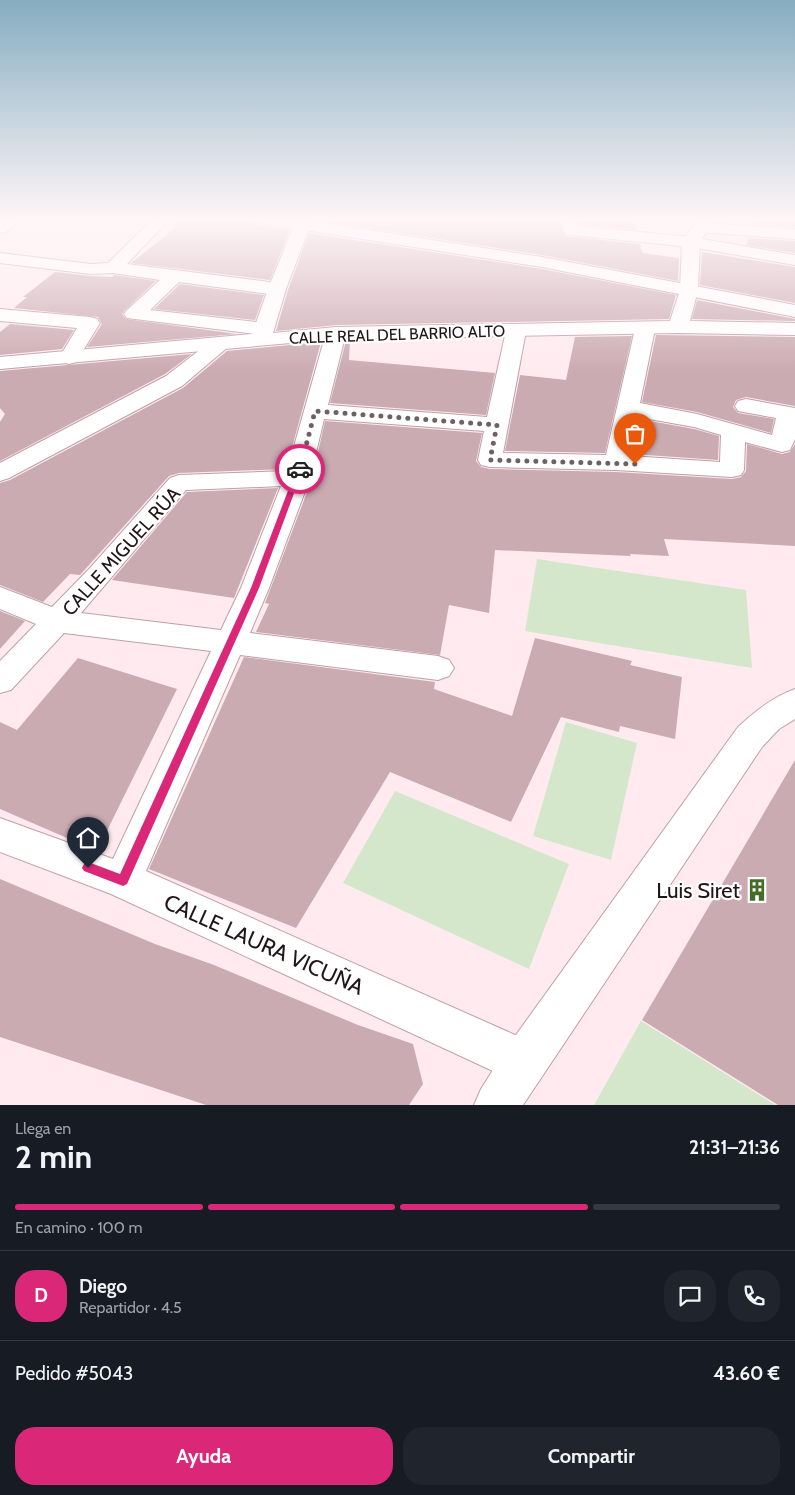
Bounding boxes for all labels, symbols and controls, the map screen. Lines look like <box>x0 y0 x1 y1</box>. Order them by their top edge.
street label: CALLE REAL DEL BARRIO ALTO <box>289 321 505 348</box>
pin <box>614 413 656 464</box>
icon: bag <box>621 420 649 448</box>
courier <box>275 444 325 494</box>
icon: car <box>286 455 314 483</box>
street label: CALLE MIGUEL RÚA <box>57 481 185 620</box>
pin <box>67 817 109 868</box>
icon: home <box>74 824 102 852</box>
place label: Luis Siret <box>656 877 741 904</box>
building icon: Luis Siret <box>744 877 770 903</box>
street label: CALLE LAURA VICUÑA <box>160 888 368 1001</box>
text: Llega en <box>15 1119 71 1138</box>
text: 21:31–21:36 <box>689 1136 780 1159</box>
text: 2 min <box>15 1137 92 1176</box>
text: En camino · 100 m <box>15 1218 143 1237</box>
button: chat <box>664 1270 716 1322</box>
button: phone <box>728 1270 780 1322</box>
text: Diego <box>79 1275 127 1298</box>
text: D <box>34 1284 48 1307</box>
text: Repartidor · 4.5 <box>79 1298 182 1317</box>
text: Pedido #5043 <box>15 1362 133 1385</box>
text: 43.60 € <box>713 1362 780 1385</box>
button: Ayuda <box>15 1427 393 1485</box>
button: Compartir <box>403 1427 780 1485</box>

